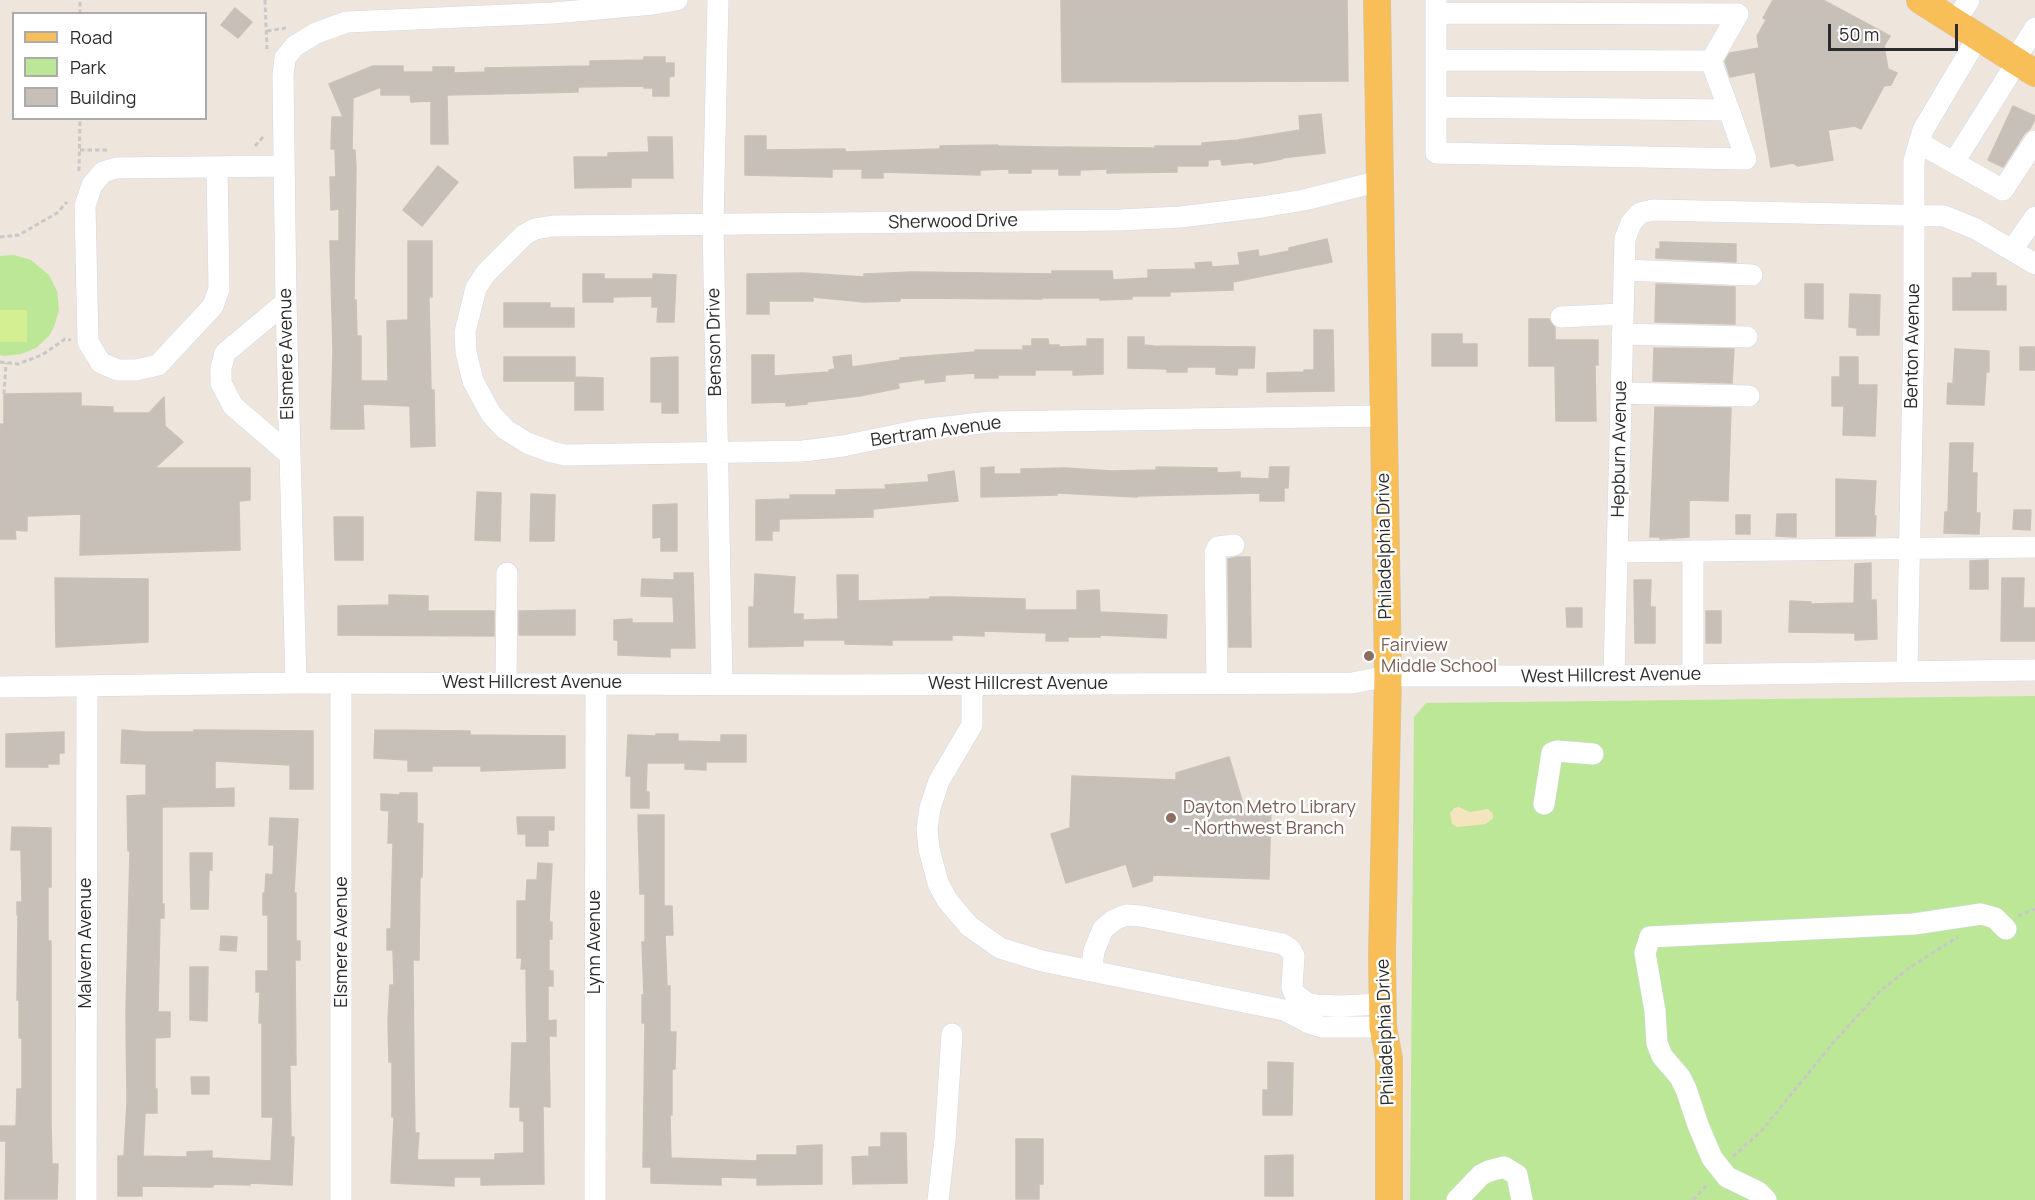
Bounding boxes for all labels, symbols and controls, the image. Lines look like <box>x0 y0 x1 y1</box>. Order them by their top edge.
legend <box>12 12 207 120</box>
scale bar <box>1831 12 1962 50</box>
text: 50 m <box>1839 22 1879 46</box>
text: Road <box>70 25 113 49</box>
text: Park <box>70 55 106 79</box>
text: Building <box>70 85 136 109</box>
street label: Sherwood Drive <box>888 210 1018 234</box>
street label: Benton Avenue <box>1901 283 1925 409</box>
street label: Elsmere Avenue <box>275 288 299 420</box>
street label: Benson Drive <box>703 288 727 396</box>
street label: Hepburn Avenue <box>1608 380 1632 518</box>
street label: Bertram Avenue <box>869 412 1003 452</box>
street label: Philadelphia Drive <box>1373 473 1397 619</box>
place label: Fairview Middle School <box>1381 635 1497 678</box>
marker: Fairview Middle School <box>1362 649 1376 663</box>
street label: West Hillcrest Avenue <box>1521 664 1701 688</box>
street label: West Hillcrest Avenue <box>442 672 622 694</box>
street label: West Hillcrest Avenue <box>928 673 1108 695</box>
place label: Dayton Metro Library - Northwest Branch <box>1183 797 1356 840</box>
marker: Dayton Metro Library - Northwest Branch <box>1164 811 1178 825</box>
street label: Elsmere Avenue <box>331 876 353 1008</box>
street label: Malvern Avenue <box>75 877 97 1009</box>
street label: Lynn Avenue <box>584 890 606 994</box>
street label: Philadelphia Drive <box>1373 958 1399 1106</box>

